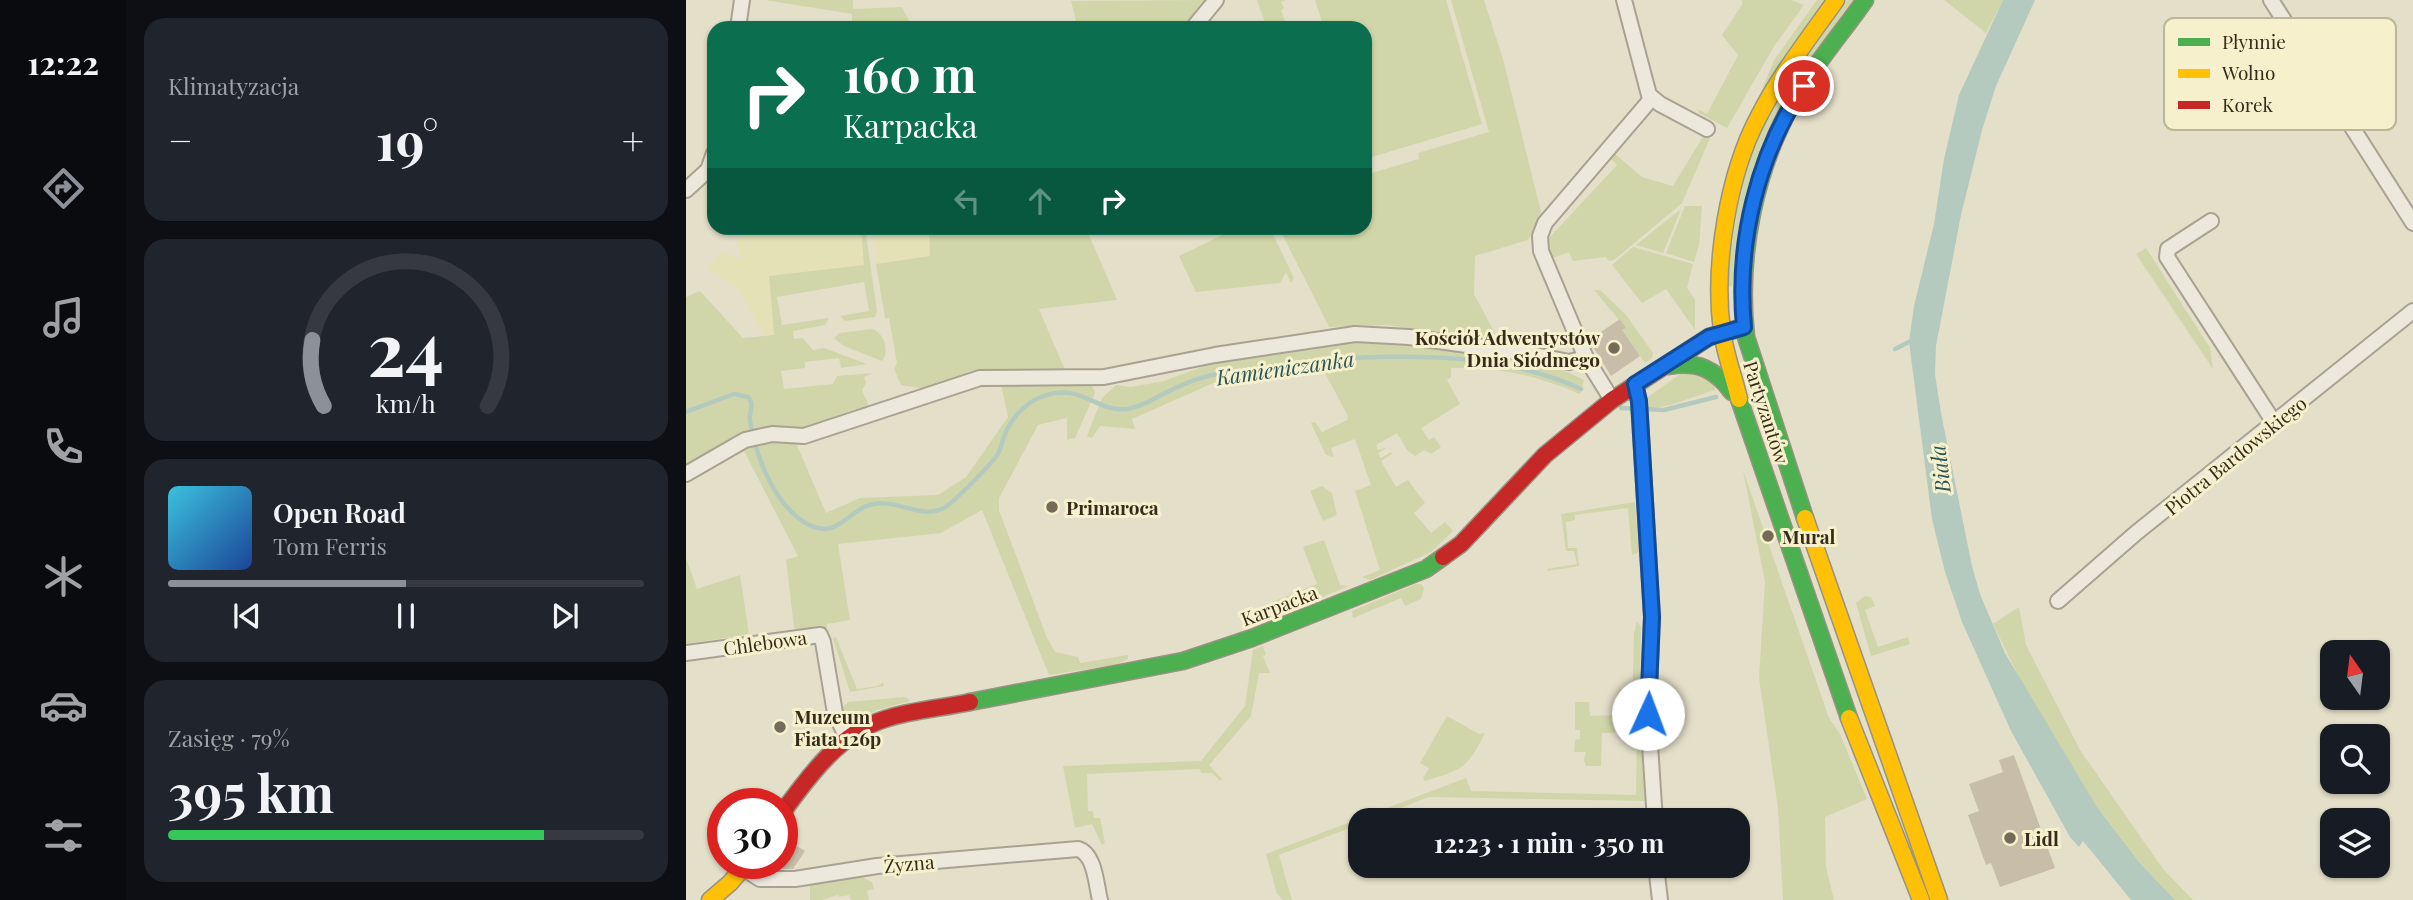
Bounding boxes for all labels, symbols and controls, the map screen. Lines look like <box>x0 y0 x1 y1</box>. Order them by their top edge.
legend <box>2164 18 2396 130</box>
text: Płynnie <box>2222 28 2286 54</box>
text: 12:22 <box>27 40 99 83</box>
text: 160 m <box>843 40 977 105</box>
icon: right <box>728 49 819 140</box>
pin <box>1774 56 1834 116</box>
text: Wolno <box>2221 59 2275 85</box>
icon: arrive <box>1785 67 1823 105</box>
text: Klimatyzacja <box>168 70 299 101</box>
text: Korek <box>2222 91 2274 117</box>
text: Karpacka <box>843 103 977 146</box>
text: 19° <box>376 105 439 174</box>
text: − <box>168 114 193 165</box>
text: + <box>622 114 644 165</box>
icon: directions <box>39 164 88 213</box>
icon: left <box>948 182 986 220</box>
icon: ahead <box>1021 182 1059 220</box>
icon: right <box>1094 182 1132 220</box>
icon: music <box>39 293 88 342</box>
text: 24 <box>368 297 444 394</box>
place label: Kościół Adwentystów Dnia Siódmego <box>1415 324 1600 372</box>
marker: Kościół Adwentystów Dnia Siódmego <box>1606 340 1622 356</box>
water label: Kamieniczanka <box>1213 343 1356 391</box>
street label: Partyzantów <box>1738 357 1796 467</box>
text: km/h <box>376 386 436 419</box>
street label: Piotra Bardowskiego <box>2159 390 2311 520</box>
icon: phone <box>39 422 88 471</box>
water label: Biała <box>1922 443 1956 496</box>
place label: Primaroca <box>1066 494 1159 520</box>
text: Open Road <box>273 495 406 530</box>
marker: Primaroca <box>1044 499 1060 515</box>
place label: Mural <box>1782 523 1836 549</box>
marker: Mural <box>1760 528 1776 544</box>
text: Tom Ferris <box>273 530 387 561</box>
icon: climate <box>39 552 88 601</box>
street label: Karpacka <box>1237 578 1321 631</box>
icon: previous <box>228 597 266 635</box>
icon: pause <box>387 597 425 635</box>
icon: next <box>546 597 584 635</box>
street label: Chlebowa <box>722 623 809 661</box>
north arrow <box>2320 640 2390 710</box>
map controls <box>2320 640 2390 878</box>
position arrow <box>1611 677 1685 751</box>
icon: car <box>39 681 88 730</box>
place label: Muzeum Fiata 126p <box>794 703 881 751</box>
marker: Muzeum Fiata 126p <box>772 719 788 735</box>
text: Zasięg · 79% <box>168 722 290 753</box>
button: search <box>2320 724 2390 794</box>
text: 395 km <box>168 757 334 826</box>
speed limit sign: 30 <box>707 788 798 879</box>
button: layers <box>2320 808 2390 878</box>
icon: filters <box>39 811 88 860</box>
text: 12:23 · 1 min · 350 m <box>1434 825 1664 860</box>
place label: Lidl <box>2024 825 2059 851</box>
marker: Lidl <box>2002 830 2018 846</box>
street label: Żyzna <box>883 848 936 878</box>

